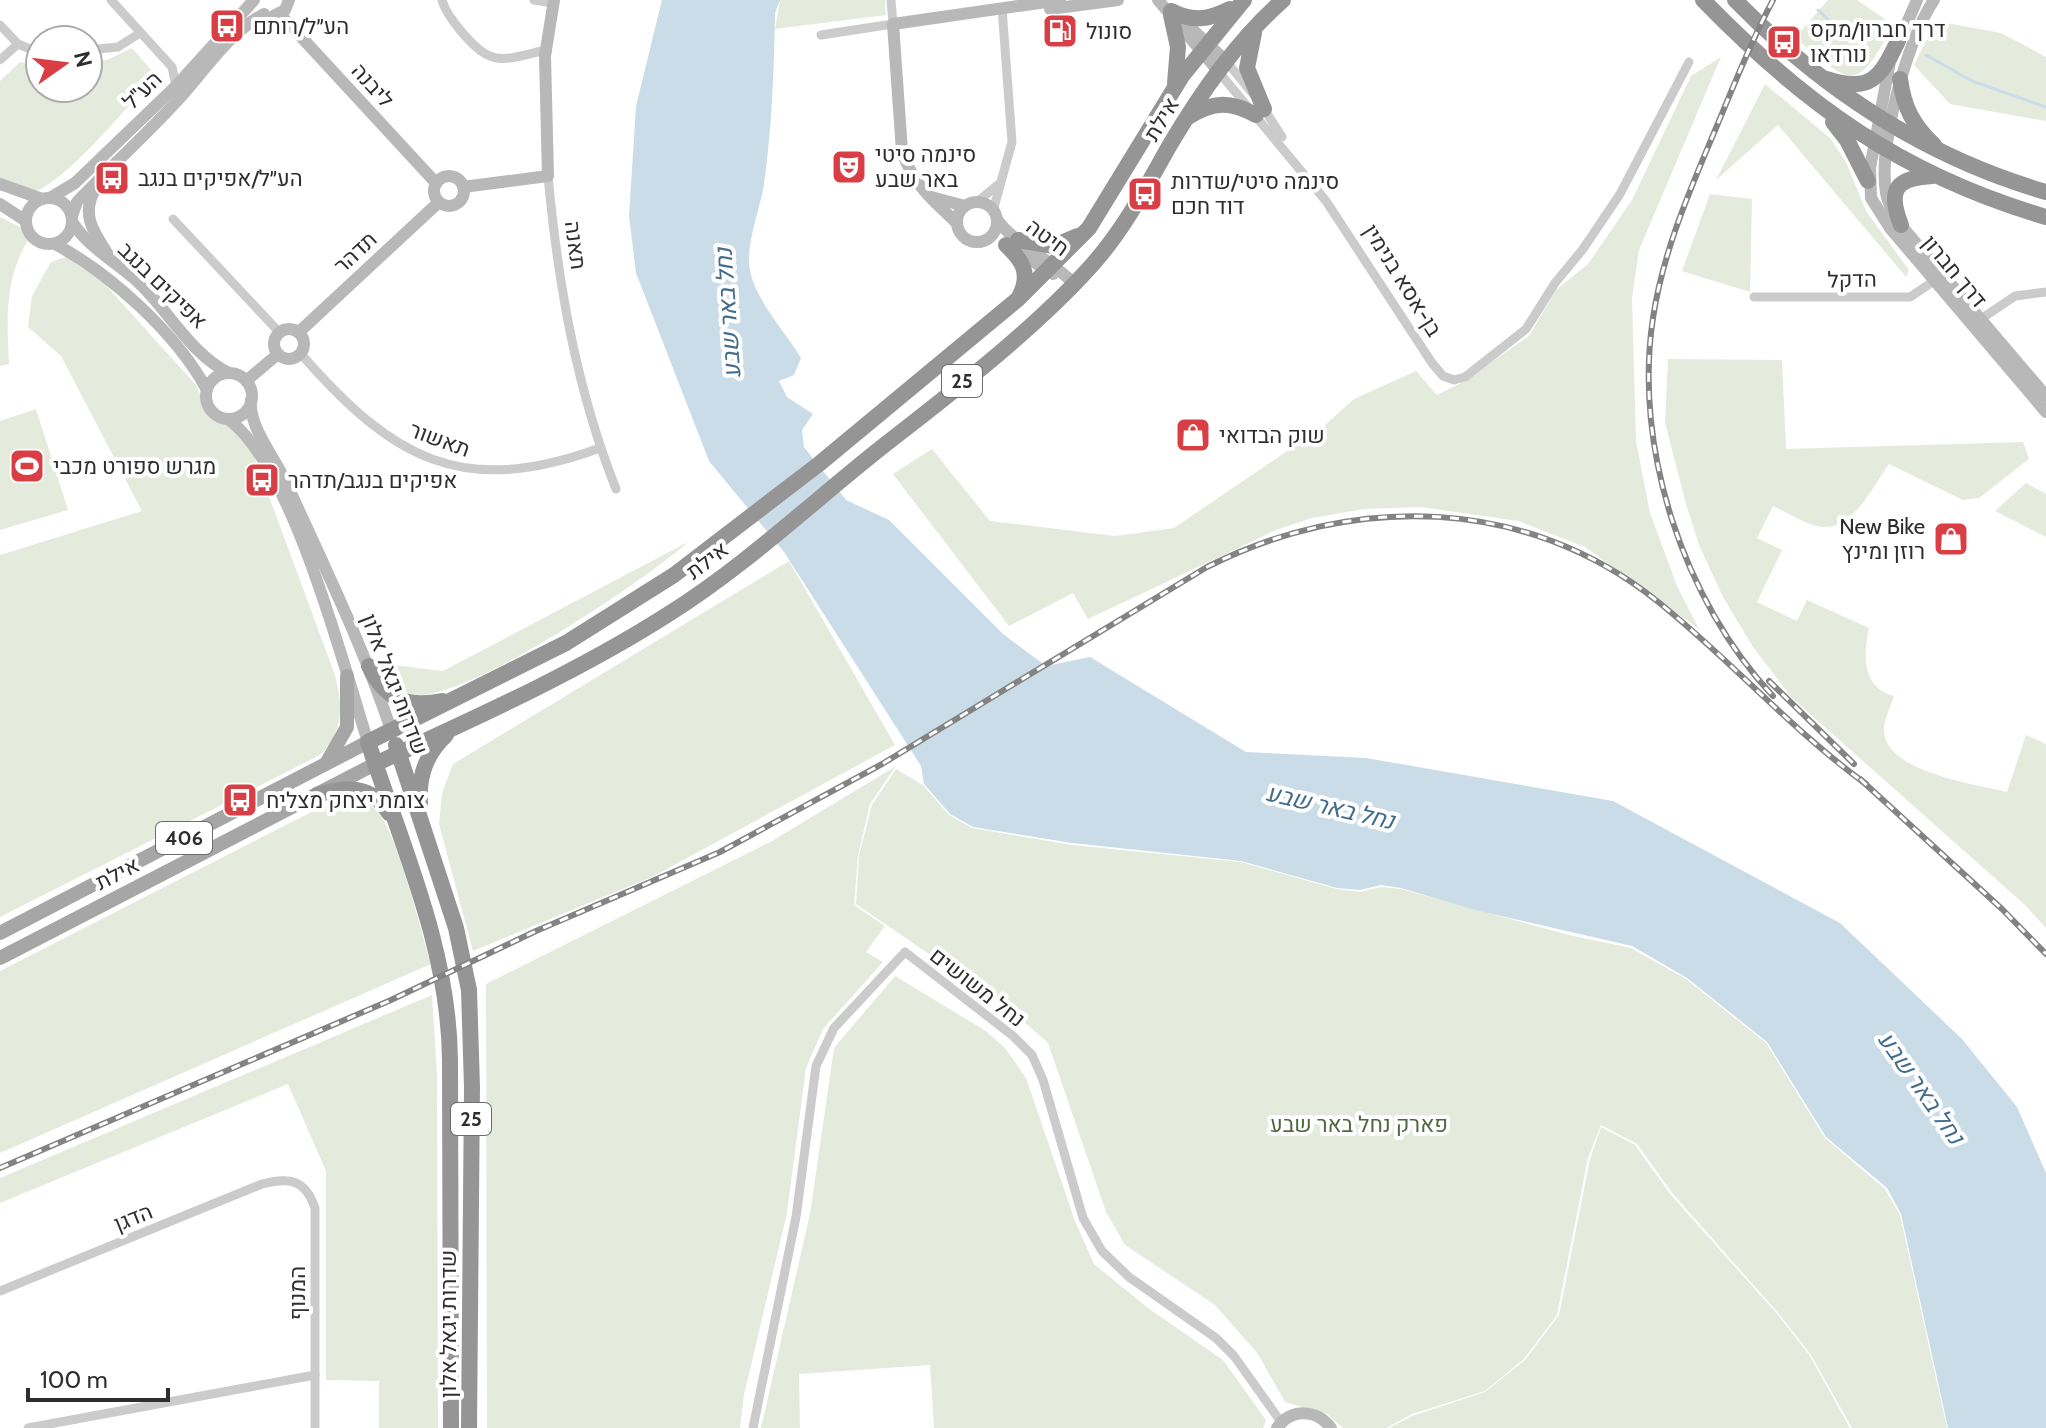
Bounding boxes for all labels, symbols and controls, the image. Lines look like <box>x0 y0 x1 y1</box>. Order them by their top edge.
bus stop icon: הע״ל/רותם <box>208 7 246 45</box>
fuel station icon: סונול <box>1041 12 1079 50</box>
place label: הע״ל/רותם <box>253 13 349 40</box>
place label: דרך חברון/מקס נורדאו <box>1810 16 1945 68</box>
place label: סונול <box>1086 18 1132 45</box>
bus stop icon: דרך חברון/מקס נורדאו <box>1765 23 1803 61</box>
north arrow <box>24 24 104 104</box>
text: N <box>68 48 98 70</box>
street label: ליבנה <box>346 58 400 113</box>
street label: הע"ל <box>117 65 168 115</box>
street label: אילת <box>1138 93 1185 146</box>
place label: סינמה סיטי באר שבע <box>875 141 976 193</box>
theatre icon: סינמה סיטי באר שבע <box>830 148 868 186</box>
bus stop icon: הע״ל/אפיקים בנגב <box>93 159 131 197</box>
place label: הע״ל/אפיקים בנגב <box>138 165 303 192</box>
place label: סינמה סיטי/שדרות דוד חכם <box>1171 168 1339 220</box>
bus stop icon: סינמה סיטי/שדרות דוד חכם <box>1126 175 1164 213</box>
street label: חיטה <box>1021 213 1074 262</box>
street label: תאנה <box>559 219 592 271</box>
street label: בן-אסא בנימין <box>1357 219 1448 342</box>
street label: תדהר <box>328 226 382 279</box>
street label: דרך חברון <box>1916 229 1993 313</box>
street label: אפיקים בנגב <box>112 236 213 334</box>
water label: נחל באר שבע <box>708 245 747 379</box>
street label: הדקל <box>1827 266 1877 293</box>
road number: 25 <box>942 365 982 397</box>
street label: תאשור <box>406 416 474 463</box>
shop icon: שוק הבדואי <box>1174 416 1212 454</box>
place label: שוק הבדואי <box>1219 422 1325 449</box>
sports icon: מגרש ספורט מכבי <box>8 447 46 485</box>
place label: מגרש ספורט מכבי <box>53 453 216 480</box>
bus stop icon: אפיקים בנגב/תדהר <box>243 461 281 499</box>
place label: אפיקים בנגב/תדהר <box>288 467 457 494</box>
place label: New Bike רוזן ומינץ <box>1839 513 1925 565</box>
shop icon: New Bike רוזן ומינץ <box>1932 520 1970 558</box>
street label: אילת <box>681 536 734 585</box>
street label: שדרות יגאל אלון <box>355 610 434 758</box>
water label: נחל באר שבע <box>1263 778 1399 836</box>
bus stop icon: צומת יצחק מצליח <box>221 781 259 819</box>
place label: צומת יצחק מצליח <box>266 787 425 814</box>
road number: 406 <box>156 822 212 854</box>
street label: אילת <box>91 851 144 896</box>
street label: נחל משושים <box>925 942 1031 1033</box>
water label: נחל באר שבע <box>1872 1026 1972 1151</box>
road number: 25 <box>451 1103 491 1135</box>
park label: פארק נחל באר שבע <box>1270 1111 1448 1138</box>
street label: הדגן <box>110 1198 156 1237</box>
street label: שדרות יגאל אלון <box>435 1250 462 1398</box>
street label: המנוף <box>284 1266 311 1320</box>
scale bar <box>28 1352 168 1402</box>
text: 100 m <box>40 1365 108 1394</box>

